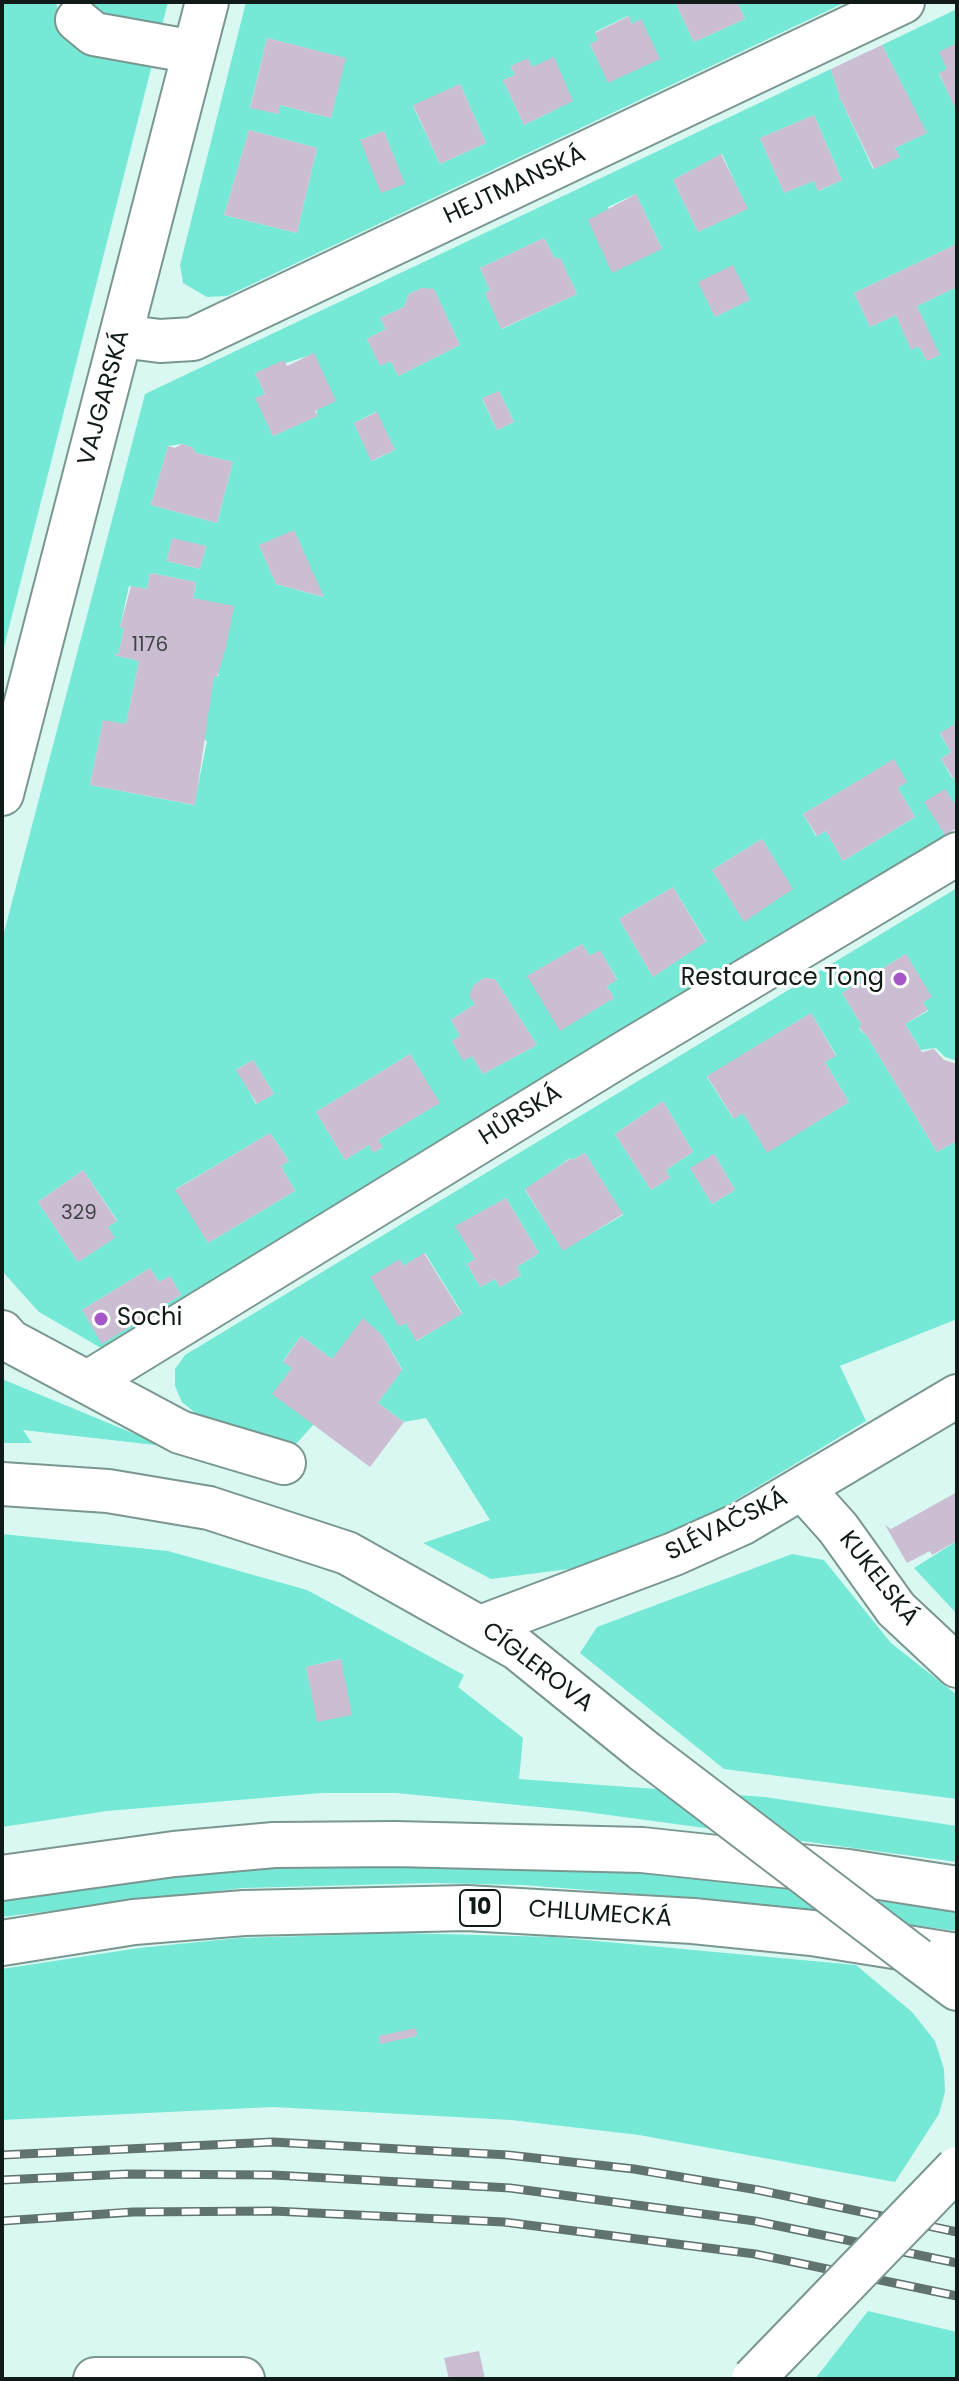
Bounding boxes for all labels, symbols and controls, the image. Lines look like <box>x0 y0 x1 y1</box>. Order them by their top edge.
street label: HEJTMANSKÁ <box>440 141 590 231</box>
street label: VAJGARSKÁ <box>73 327 137 469</box>
house number: 1176 <box>132 634 168 658</box>
place label: Restaurace Tong <box>681 965 884 993</box>
marker: Restaurace Tong <box>891 970 909 988</box>
street label: HŮRSKÁ <box>474 1079 568 1153</box>
house number: 329 <box>61 1202 97 1226</box>
place label: Sochi <box>117 1305 182 1333</box>
marker: Sochi <box>92 1310 110 1328</box>
street label: SLÉVAČSKÁ <box>661 1484 793 1568</box>
street label: KUKELSKÁ <box>832 1526 924 1632</box>
street label: CÍGLEROVA <box>476 1617 598 1719</box>
road number: 10 <box>460 1890 500 1926</box>
street label: CHLUMECKÁ <box>527 1896 673 1934</box>

